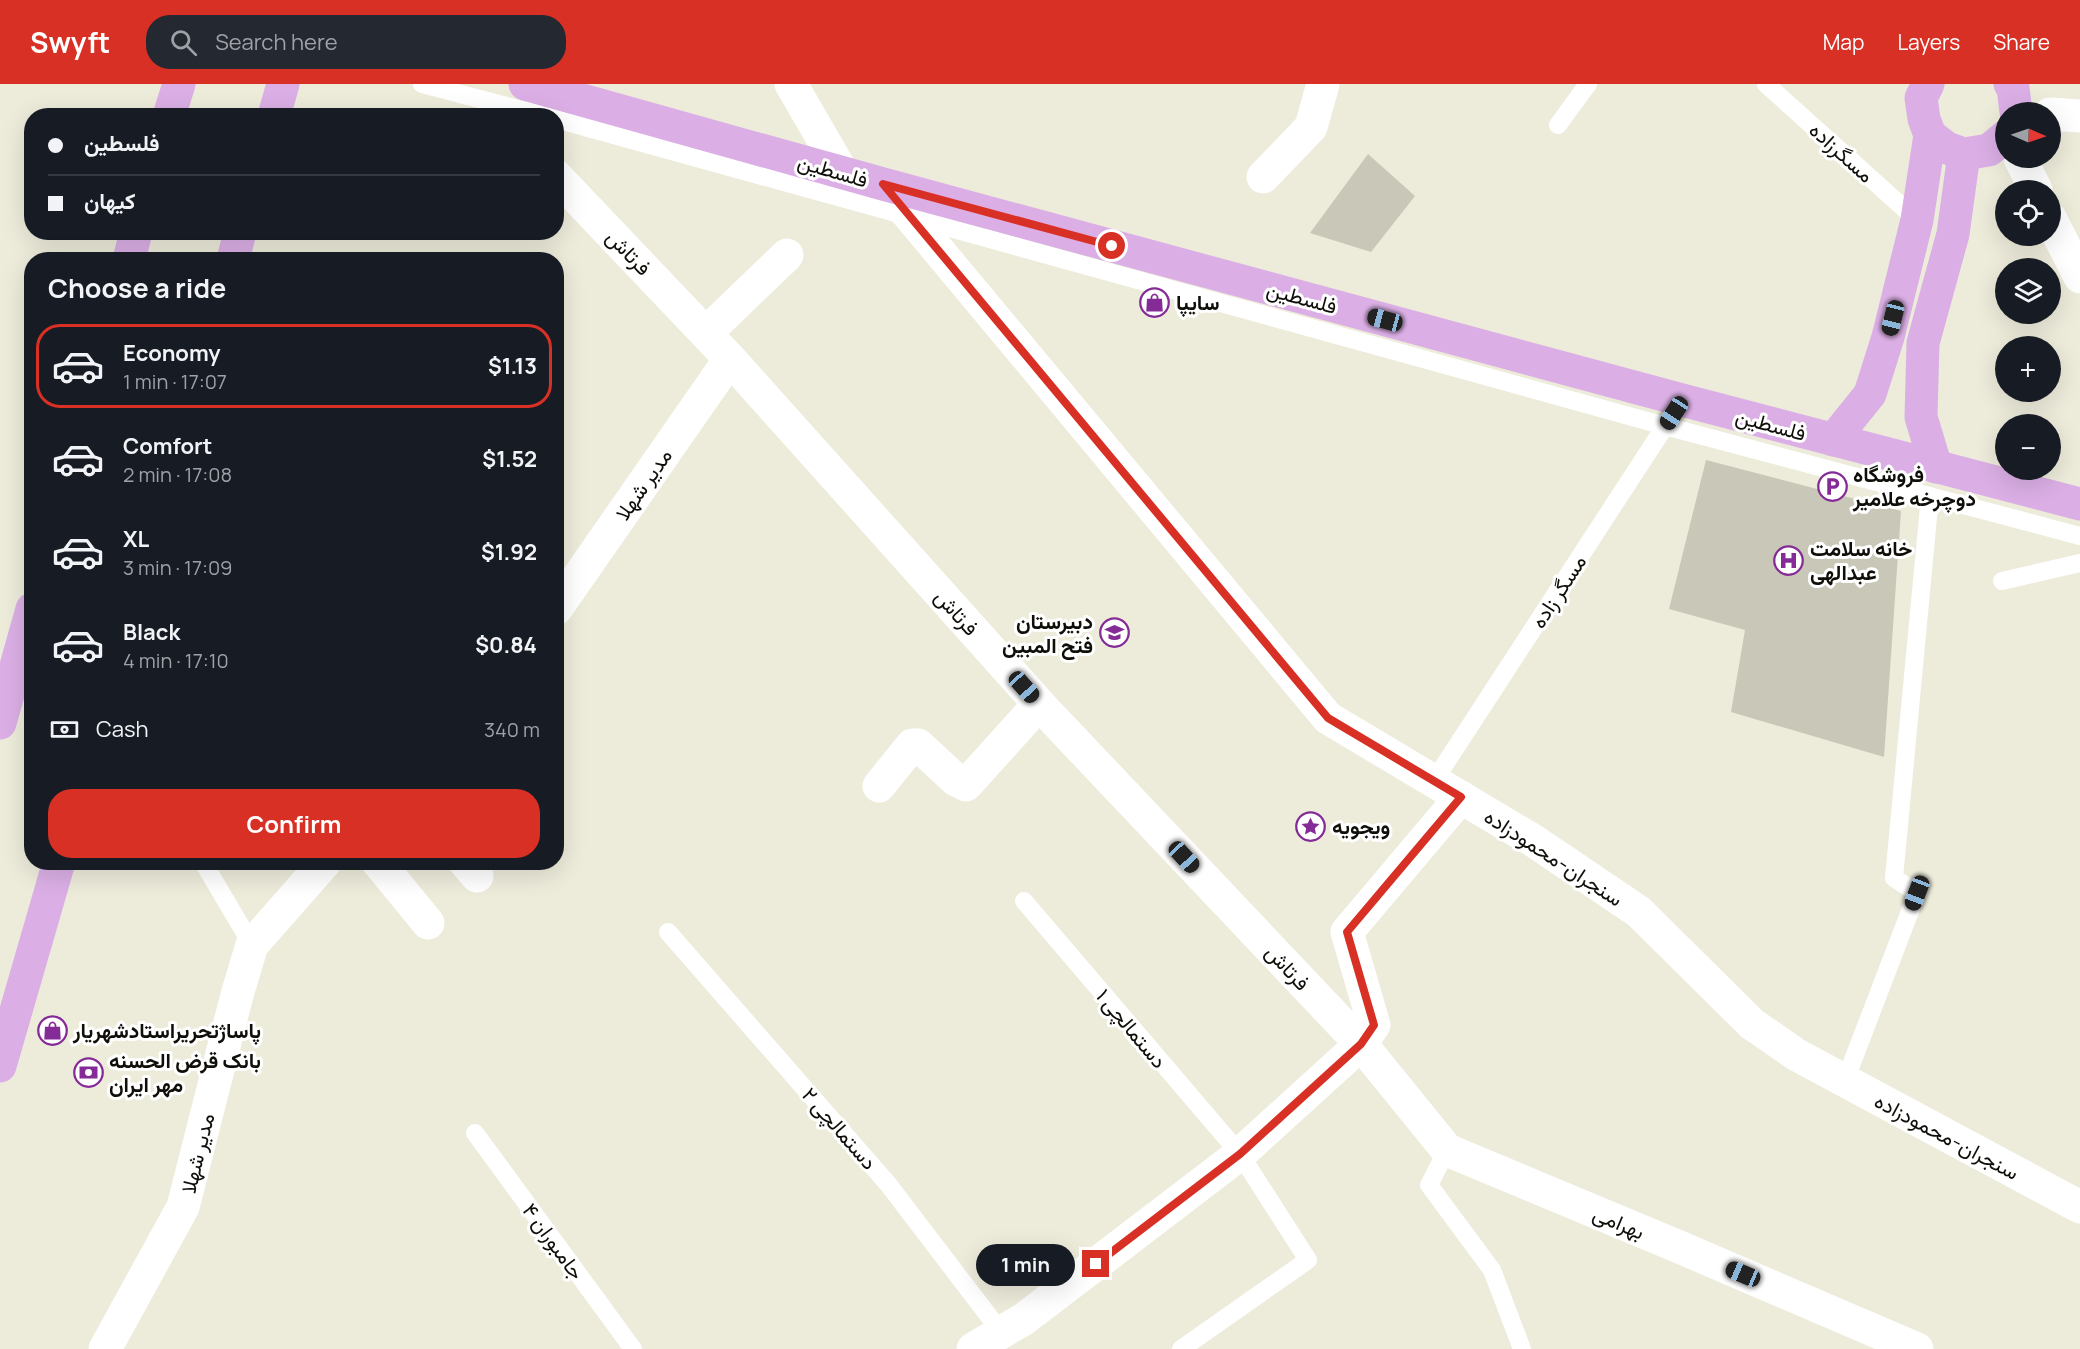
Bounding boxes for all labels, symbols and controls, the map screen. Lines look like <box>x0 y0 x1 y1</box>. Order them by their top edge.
search box <box>146 15 566 69</box>
text: Swyft <box>30 23 110 61</box>
icon: search <box>167 26 200 59</box>
text: Search here <box>215 27 338 57</box>
text: Map <box>1823 28 1864 56</box>
text: Layers <box>1897 28 1960 56</box>
text: Share <box>1993 28 2050 56</box>
north arrow <box>1995 102 2061 168</box>
map controls <box>1995 102 2061 480</box>
street label: مسگرزاده <box>1804 116 1880 188</box>
text: فلسطین <box>84 128 160 158</box>
street label: فلسطین <box>795 147 871 193</box>
button: locate <box>1995 180 2061 246</box>
text: کیهان <box>84 186 135 216</box>
street label: فرتاش <box>600 223 658 281</box>
route start <box>1098 232 1125 259</box>
button: layers <box>1995 258 2061 324</box>
text: Choose a ride <box>48 269 226 306</box>
street label: فلسطین <box>1264 274 1340 320</box>
shop icon: سایپا <box>1139 286 1171 318</box>
place label: سایپا <box>1176 288 1219 317</box>
car <box>1880 298 1906 338</box>
car <box>1365 307 1405 333</box>
button: + <box>1995 336 2061 402</box>
text: Economy <box>123 338 221 368</box>
icon: car <box>51 339 105 393</box>
text: $1.13 <box>488 351 537 381</box>
text: 1 min · 17:07 <box>123 368 227 395</box>
car <box>1657 393 1691 433</box>
street label: فلسطین <box>1733 401 1809 447</box>
button: − <box>1995 414 2061 480</box>
text: Comfort <box>123 431 212 461</box>
icon: car <box>51 432 105 486</box>
street label: مدیر شهلا <box>608 443 678 525</box>
text: $1.52 <box>482 444 537 474</box>
place label: فروشگاه دوچرخه علامیر <box>1852 460 1976 513</box>
text: 2 min · 17:08 <box>123 461 232 488</box>
parking icon: فروشگاه دوچرخه علامیر <box>1816 470 1848 502</box>
text: XL <box>123 524 149 554</box>
icon: car <box>51 525 105 579</box>
place label: خانه سلامت عبدالهی <box>1810 534 1912 586</box>
text: $1.92 <box>481 537 537 567</box>
hospital icon: خانه سلامت عبدالهی <box>1773 544 1805 576</box>
street label: مسگر زاده <box>1524 549 1592 633</box>
text: 3 min · 17:09 <box>123 554 233 581</box>
street label: فرتاش <box>929 583 985 641</box>
place label: دبیرستان فتح المبین <box>1002 607 1093 660</box>
text: Black <box>123 617 180 647</box>
school or university icon: دبیرستان فتح المبین <box>1098 617 1130 649</box>
icon: car <box>51 618 105 672</box>
text: $0.84 <box>475 630 537 660</box>
text: 4 min · 17:10 <box>123 647 229 674</box>
car <box>1005 668 1043 706</box>
icon: cash <box>48 713 81 746</box>
text: Cash <box>96 714 149 744</box>
text: 340 m <box>484 716 540 743</box>
button: Confirm <box>48 789 540 858</box>
street label: سنجران-محمودزاده <box>1479 802 1629 912</box>
place icon: ویجویه <box>1295 810 1327 842</box>
place label: ویجویه <box>1332 812 1390 840</box>
car <box>1165 838 1203 876</box>
car <box>1902 873 1932 913</box>
street label: فرتاش <box>1260 938 1316 996</box>
street label: دستمالچی ۱ <box>1090 982 1174 1074</box>
shop icon: پاساژتحریراستادشهریار <box>36 1014 68 1046</box>
place label: پاساژتحریراستادشهریار <box>72 1016 261 1045</box>
place label: بانک قرض الحسنه مهر ایران <box>109 1046 261 1098</box>
bank icon: بانک قرض الحسنه مهر ایران <box>72 1056 104 1088</box>
street label: دستمالچی ۲ <box>796 1081 884 1176</box>
street label: سنجران-محمودزاده <box>1870 1086 2024 1186</box>
street label: مدیر شهلا <box>174 1110 220 1196</box>
street label: جامبوران ۴ <box>517 1197 591 1285</box>
street label: بهرامی <box>1589 1199 1649 1245</box>
callout: 1 min <box>976 1243 1075 1285</box>
route end <box>1082 1250 1109 1277</box>
text: 1 min <box>1001 1251 1050 1278</box>
car <box>1723 1259 1763 1289</box>

